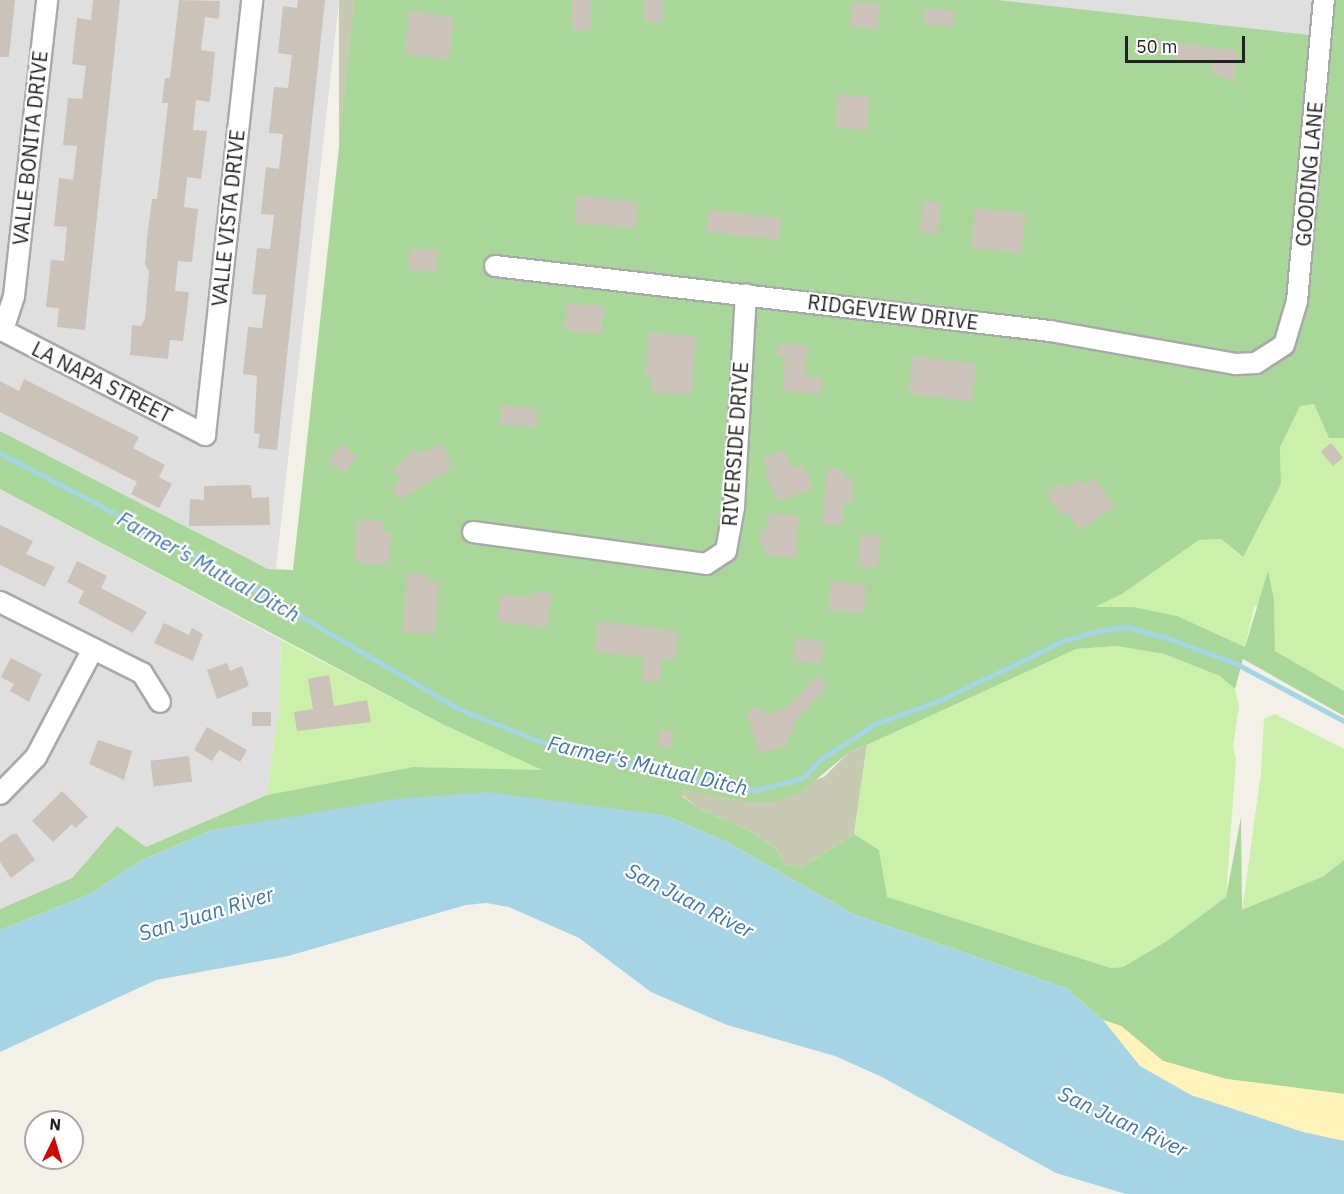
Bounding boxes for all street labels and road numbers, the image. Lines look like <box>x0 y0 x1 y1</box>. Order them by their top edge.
street label: VALLE BONITA DRIVE <box>8 50 52 246</box>
street label: GOODING LANE <box>1291 101 1327 247</box>
street label: VALLE VISTA DRIVE <box>207 128 249 308</box>
street label: RIDGEVIEW DRIVE <box>806 290 980 334</box>
street label: LA NAPA STREET <box>28 336 176 428</box>
street label: RIVERSIDE DRIVE <box>717 361 753 527</box>

